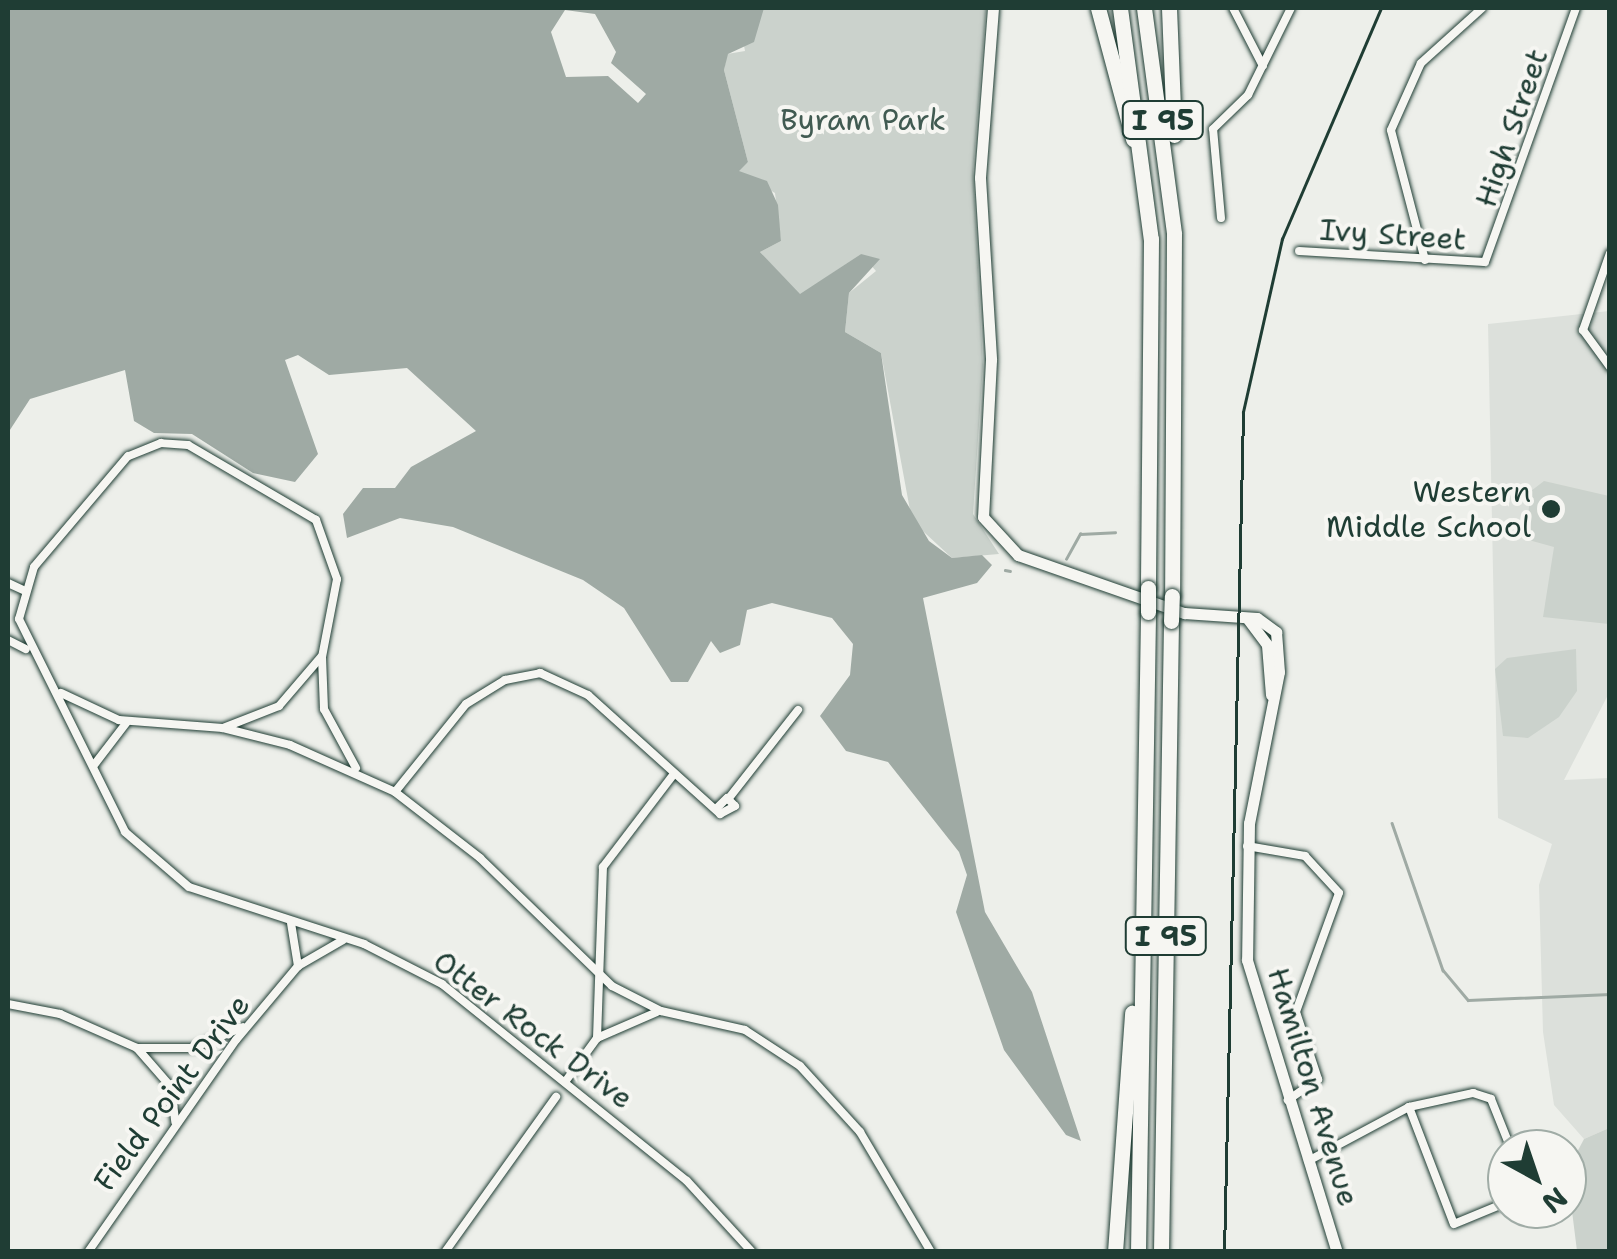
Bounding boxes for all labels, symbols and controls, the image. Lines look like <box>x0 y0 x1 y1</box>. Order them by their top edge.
street label: High Street <box>1468 44 1556 212</box>
road number: I 95 <box>1120 97 1206 143</box>
park label: Byram Park <box>780 102 946 138</box>
street label: Ivy Street <box>1319 212 1467 258</box>
place label: Western Middle School <box>1326 474 1531 544</box>
marker: Western Middle School <box>1540 498 1562 520</box>
road number: I 95 <box>1124 913 1208 959</box>
street label: Otter Rock Drive <box>426 943 640 1117</box>
street label: Hamilton Avenue <box>1260 963 1366 1211</box>
street label: Field Point Drive <box>86 988 258 1198</box>
north arrow <box>1487 1129 1587 1229</box>
text: N <box>1534 1179 1576 1222</box>

